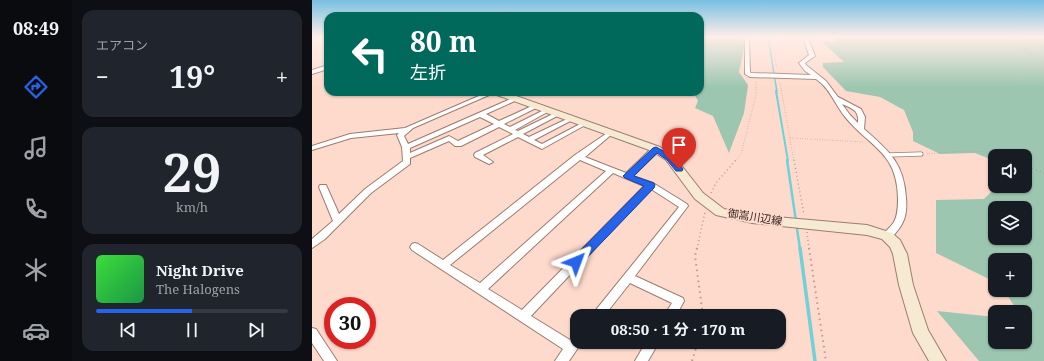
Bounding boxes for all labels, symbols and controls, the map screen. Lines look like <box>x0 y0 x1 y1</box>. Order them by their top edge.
text: 08:49 <box>13 16 59 40</box>
text: 80 m <box>410 22 477 60</box>
icon: left <box>344 28 396 80</box>
text: エアコン <box>96 36 148 54</box>
text: 19° <box>169 56 215 97</box>
text: 左折 <box>410 60 446 84</box>
text: − <box>96 61 109 91</box>
text: + <box>276 61 288 91</box>
icon: directions <box>22 73 50 101</box>
pin <box>662 128 696 169</box>
icon: music <box>22 134 50 162</box>
icon: arrive <box>668 134 690 156</box>
text: 29 <box>163 136 221 207</box>
map controls <box>988 149 1032 349</box>
button: sound <box>988 149 1032 193</box>
icon: phone <box>22 195 50 223</box>
text: km/h <box>176 198 208 216</box>
button: layers <box>988 201 1032 245</box>
street label: 御嵩川辺線 <box>726 205 783 228</box>
position arrow <box>555 241 597 283</box>
button: + <box>988 253 1032 297</box>
icon: climate <box>22 256 50 284</box>
text: Night Drive <box>156 260 244 280</box>
text: The Halogens <box>156 280 240 298</box>
speed limit sign: 30 <box>324 297 376 349</box>
button: − <box>988 305 1032 349</box>
icon: car <box>22 317 50 345</box>
icon: previous <box>117 319 139 341</box>
icon: pause <box>181 319 203 341</box>
icon: next <box>245 319 267 341</box>
text: 08:50 · 1 分 · 170 m <box>611 319 745 339</box>

